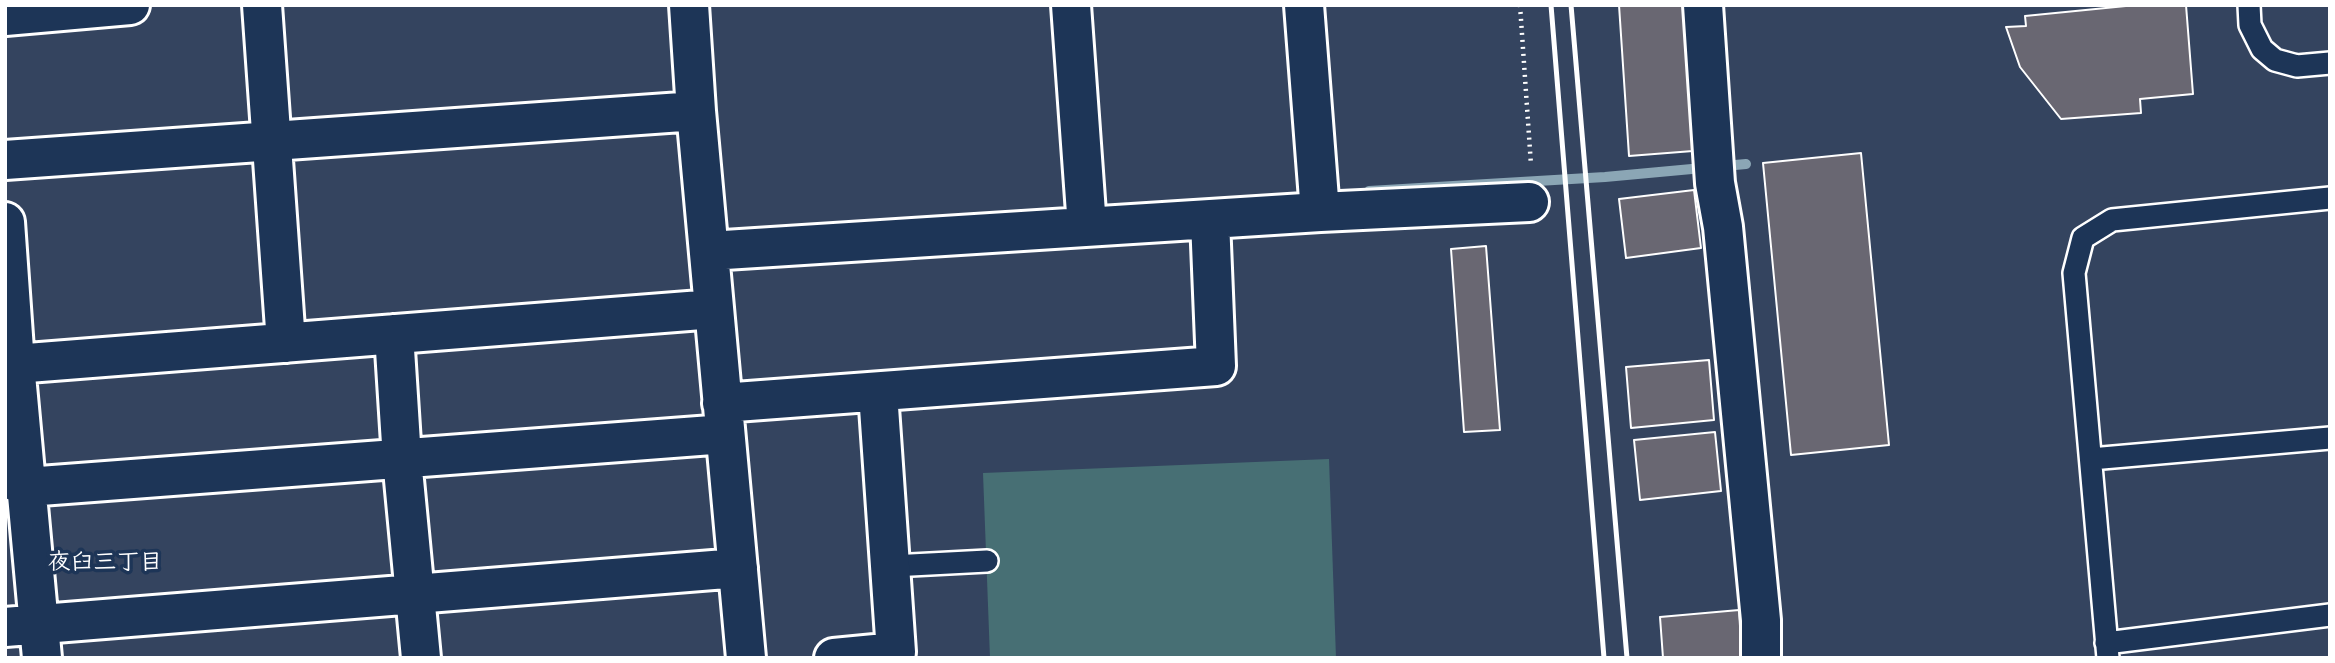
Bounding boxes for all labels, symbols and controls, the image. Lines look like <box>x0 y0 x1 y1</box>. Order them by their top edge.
district label: 夜臼三丁目 <box>48 549 162 577</box>

